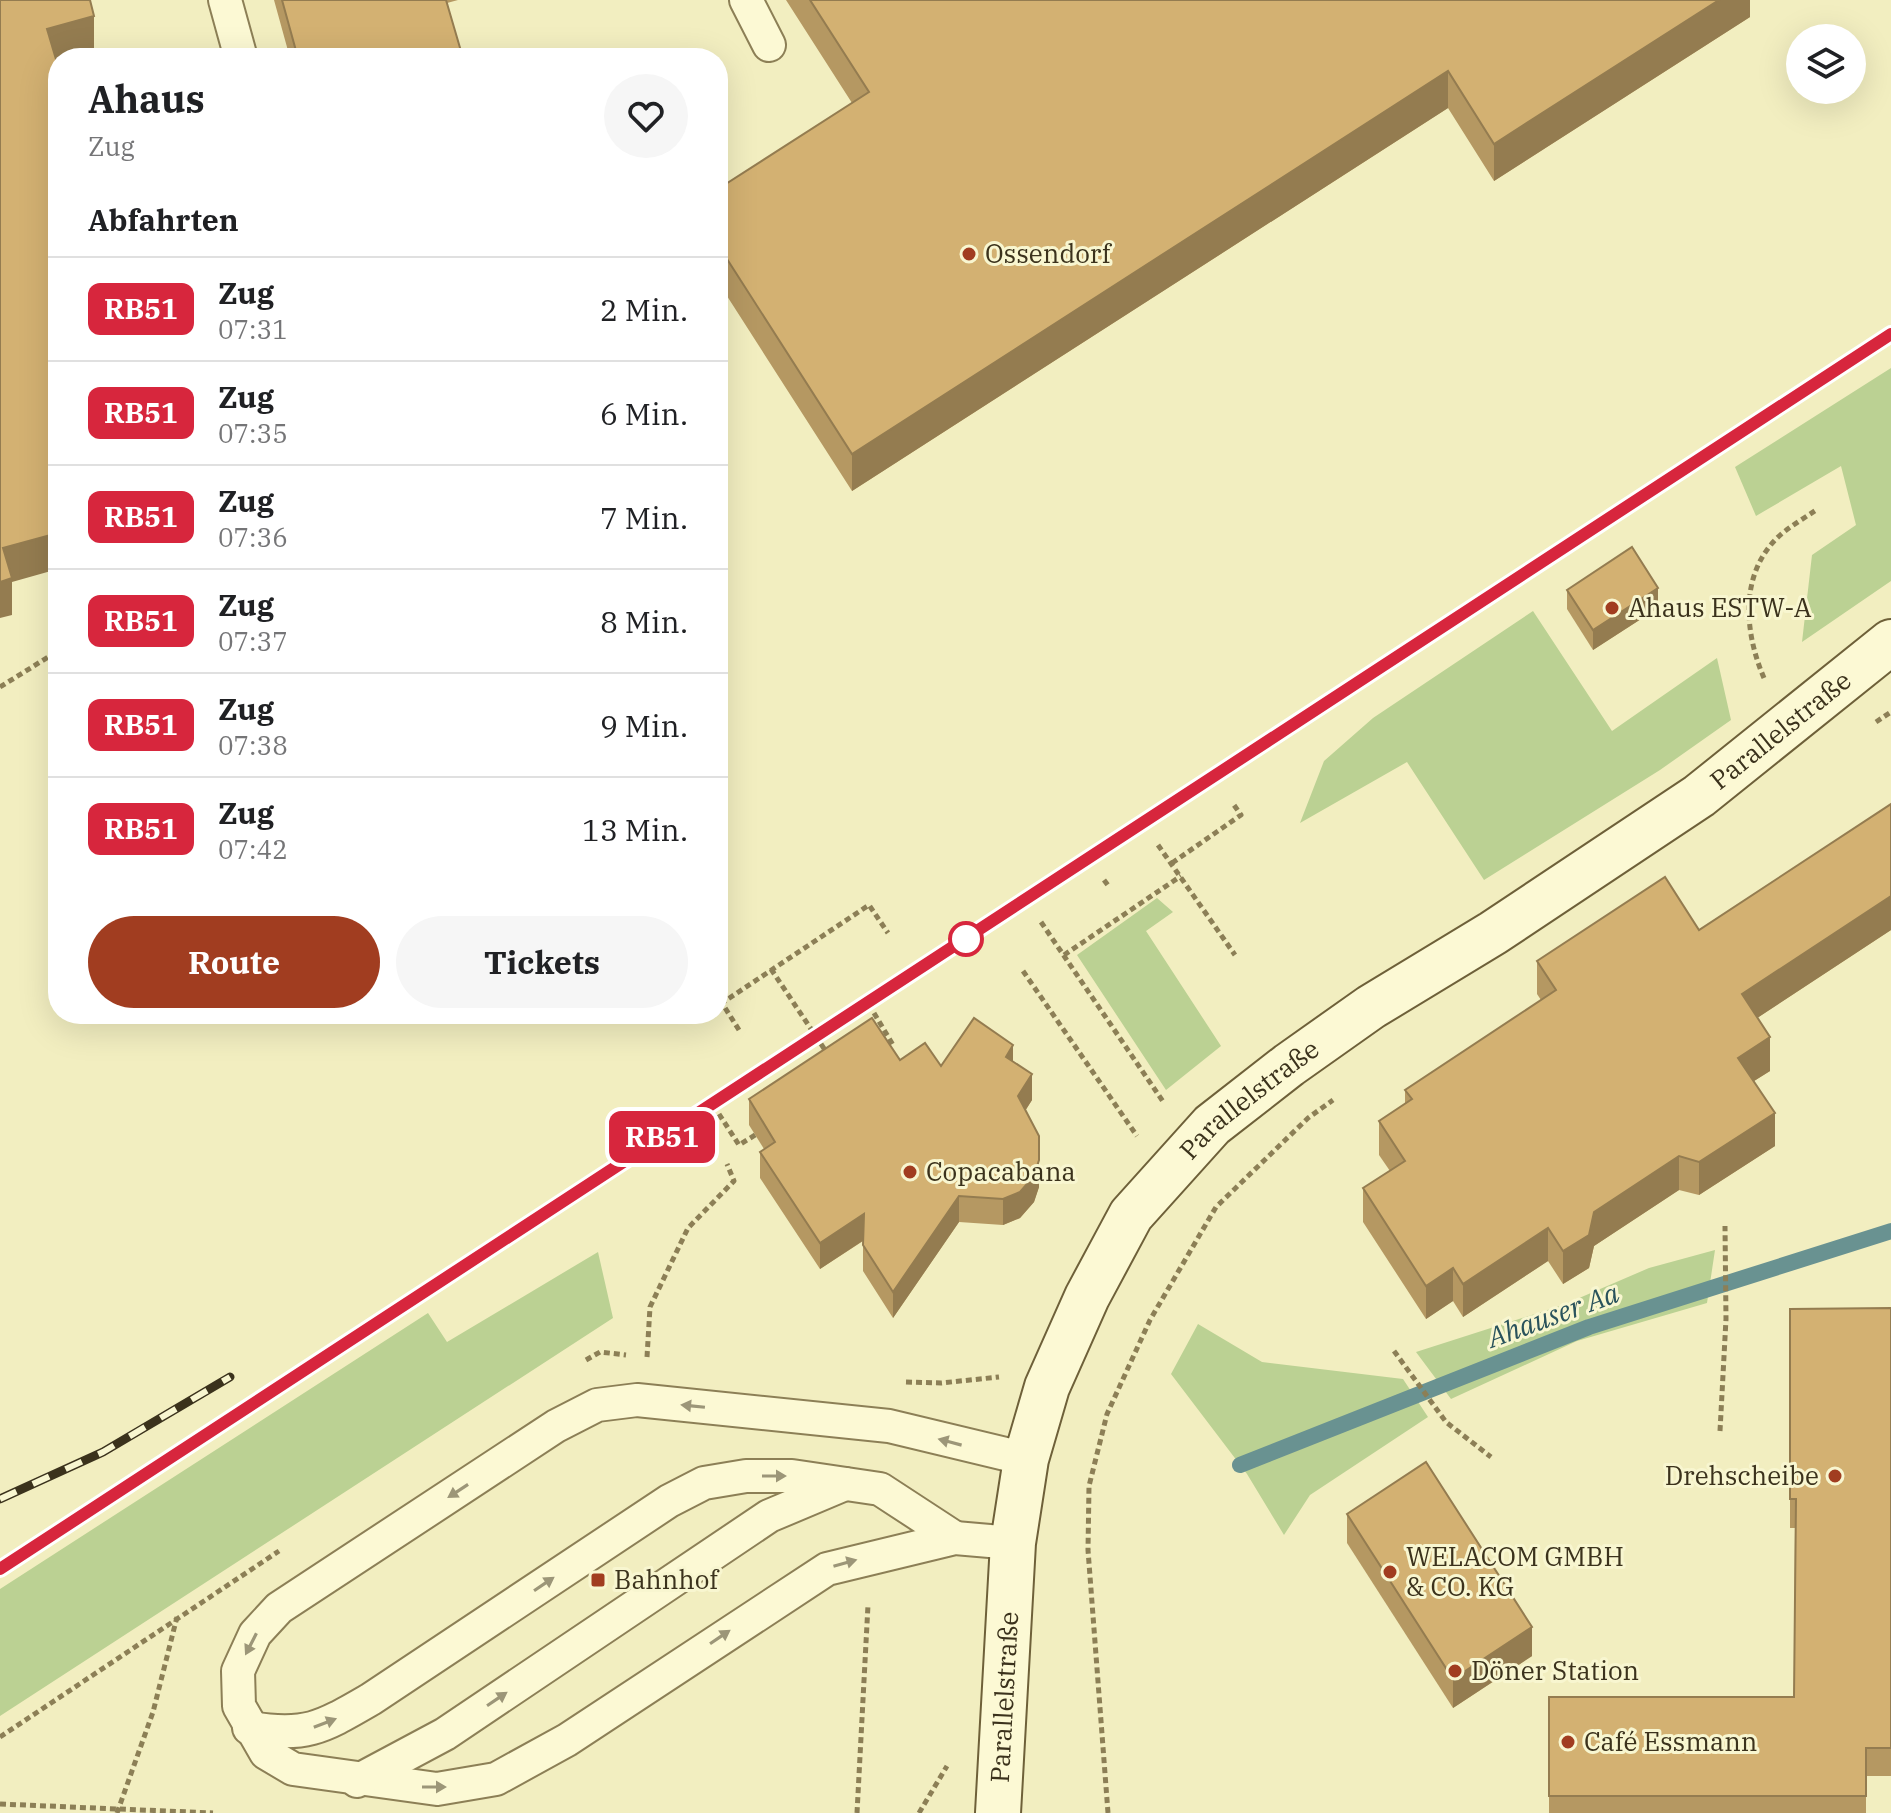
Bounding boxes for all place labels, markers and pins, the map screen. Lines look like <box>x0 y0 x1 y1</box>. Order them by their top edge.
place label: Ossendorf <box>985 236 1113 270</box>
marker: Ossendorf <box>960 245 978 263</box>
place label: Ahaus ESTW-A <box>1628 590 1812 624</box>
marker: Ahaus ESTW-A <box>1603 599 1621 617</box>
unlabelled marker <box>949 922 983 956</box>
place label: Copacabana <box>926 1154 1076 1188</box>
marker: Copacabana <box>901 1163 919 1181</box>
place label: Drehscheibe <box>1665 1458 1819 1492</box>
marker: Drehscheibe <box>1826 1467 1844 1485</box>
place label: WELACOM GMBH & CO. KG <box>1406 1539 1624 1603</box>
place label: Bahnhof <box>614 1562 720 1596</box>
marker: WELACOM GMBH & CO. KG <box>1381 1563 1399 1581</box>
marker: Bahnhof <box>589 1571 607 1589</box>
place label: Döner Station <box>1471 1653 1639 1687</box>
marker: Döner Station <box>1446 1662 1464 1680</box>
place label: Café Essmann <box>1584 1724 1757 1758</box>
marker: Café Essmann <box>1559 1733 1577 1751</box>

